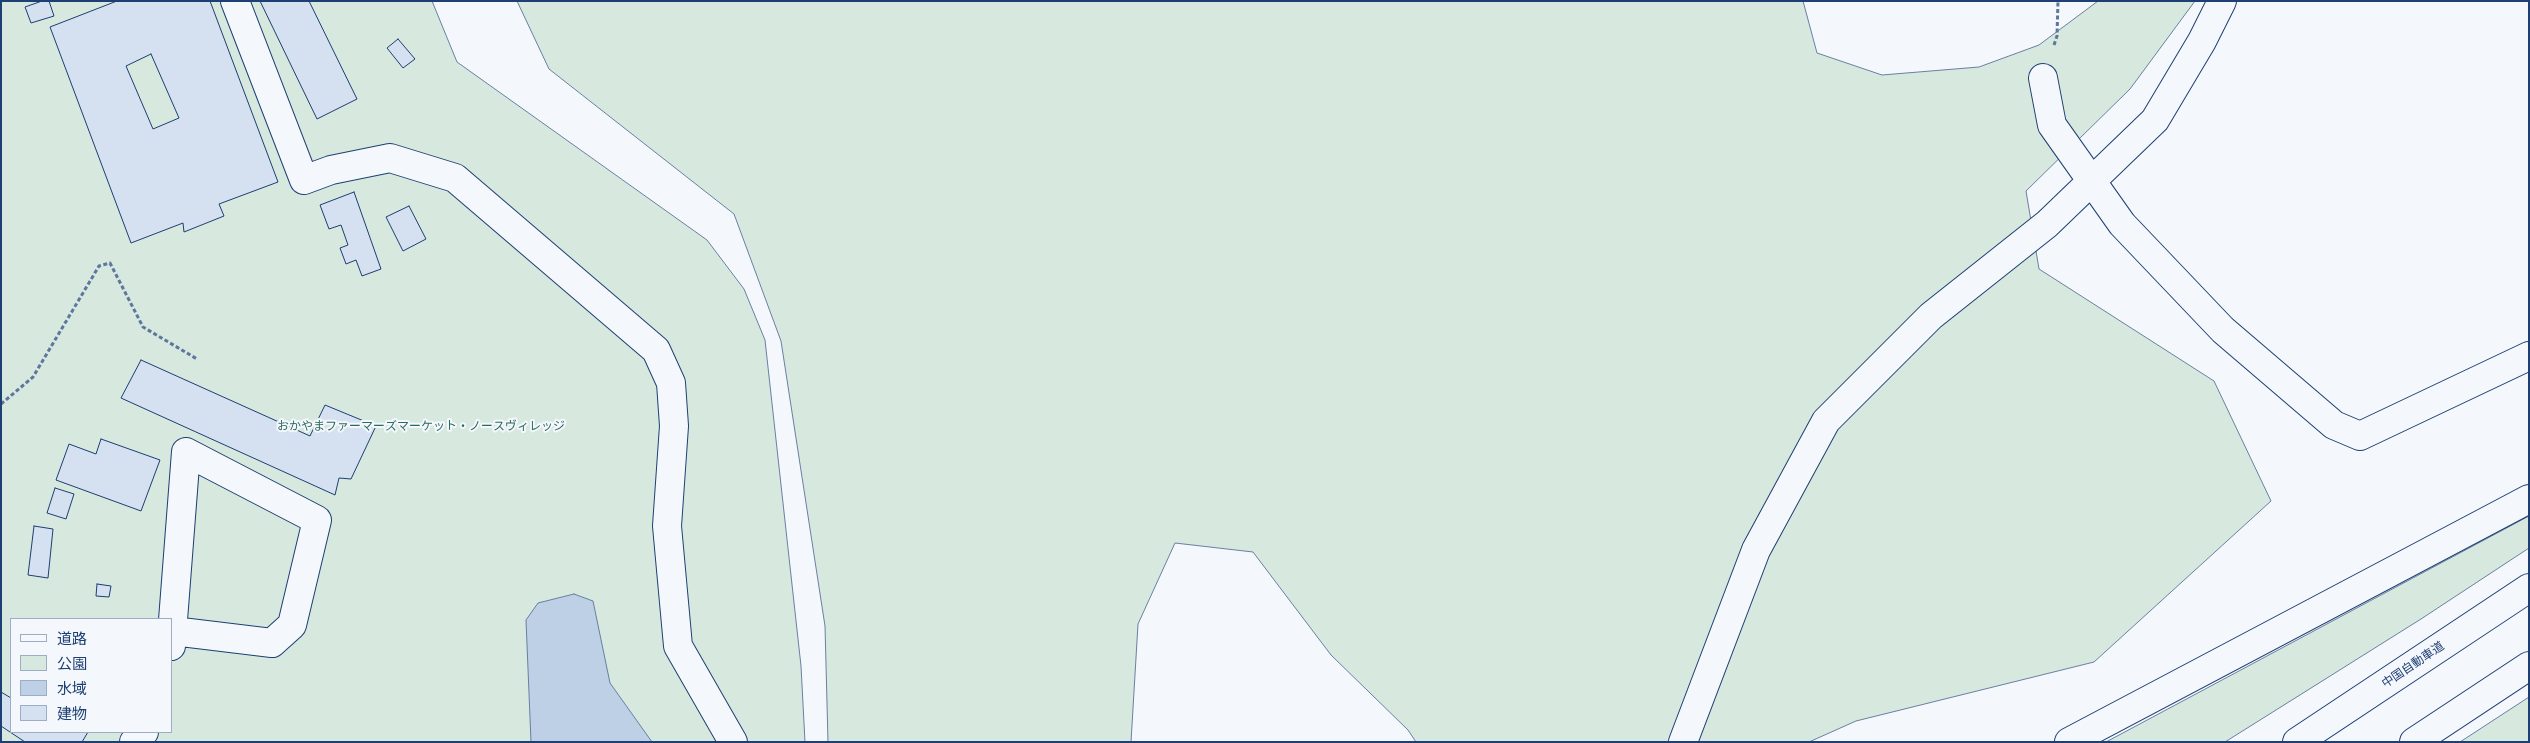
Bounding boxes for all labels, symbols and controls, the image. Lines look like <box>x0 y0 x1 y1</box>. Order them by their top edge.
park label: おかやまファーマーズマーケット・ノースヴィレッジ <box>277 419 565 433</box>
legend <box>10 618 172 733</box>
text: 道路 <box>57 629 87 648</box>
street label: 中国自動車道 <box>2379 639 2447 691</box>
text: 公園 <box>57 654 87 673</box>
text: 水域 <box>57 679 87 698</box>
text: 建物 <box>57 704 87 723</box>

